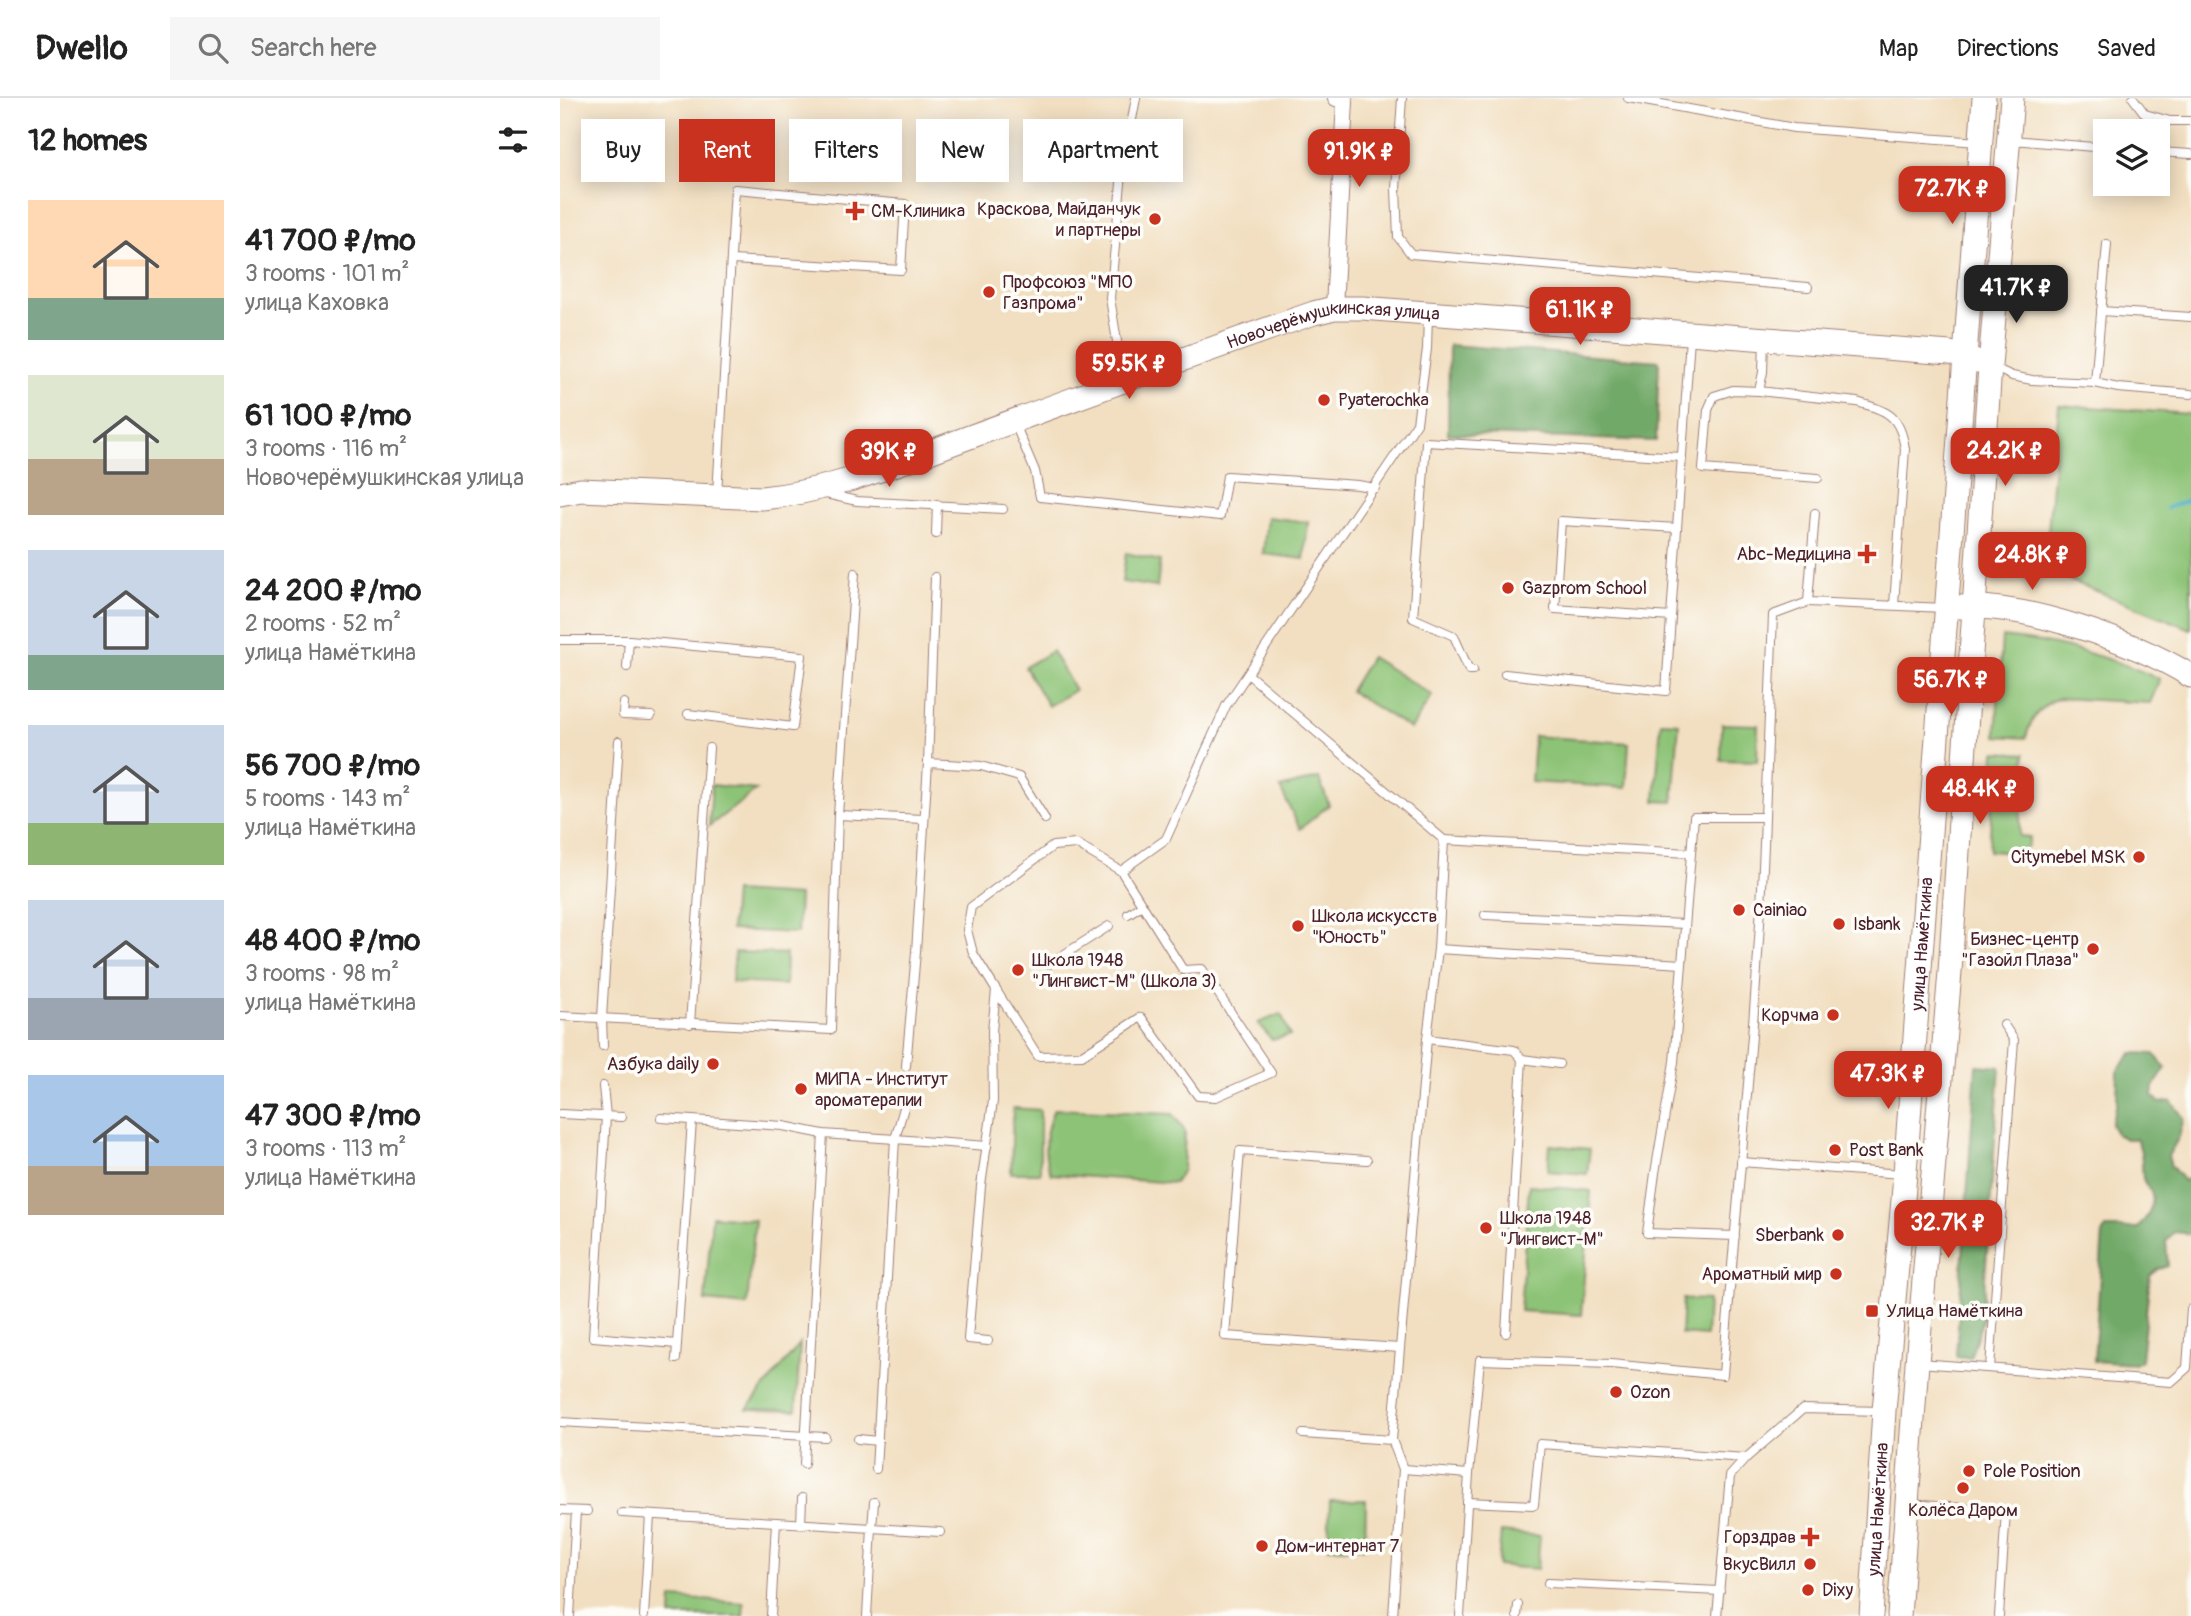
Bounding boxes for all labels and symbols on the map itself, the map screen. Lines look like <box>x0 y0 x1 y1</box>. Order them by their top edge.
pin: 91.9K ₽ <box>1294 130 1424 189</box>
pin: 72.7K ₽ <box>1887 166 2017 226</box>
place label: Краскова, Майданчук и партнеры <box>977 198 1141 242</box>
place label: СМ-Клиника <box>871 200 965 223</box>
marker: СМ-Клиника <box>845 201 865 221</box>
marker: Краскова, Майданчук и партнеры <box>1147 211 1163 227</box>
pin: 41.7K ₽ <box>1951 266 2081 325</box>
place label: Профсоюз "МПО Газпрома" <box>1003 271 1133 315</box>
marker: Профсоюз "МПО Газпрома" <box>981 284 997 300</box>
pin: 61.1K ₽ <box>1515 288 1645 347</box>
street label: Новочерёмушкинская улица <box>1223 297 1441 354</box>
pin: 59.5K ₽ <box>1064 342 1194 401</box>
place label: Pyaterochka <box>1338 389 1429 412</box>
marker: Pyaterochka <box>1316 392 1332 408</box>
pin: 24.2K ₽ <box>1940 428 2070 488</box>
pin: 39K ₽ <box>840 430 938 489</box>
pin: 24.8K ₽ <box>1967 532 2097 592</box>
place label: Abc-Медицина <box>1736 543 1851 566</box>
marker: Abc-Медицина <box>1857 544 1877 564</box>
place label: Gazprom School <box>1522 577 1647 600</box>
marker: Gazprom School <box>1500 580 1516 596</box>
pin: 56.7K ₽ <box>1886 658 2016 717</box>
pin: 48.4K ₽ <box>1915 766 2045 826</box>
place label: Citymebel MSK <box>2011 846 2125 869</box>
marker: Citymebel MSK <box>2131 849 2147 865</box>
street label: улица Намёткина <box>1905 876 1938 1013</box>
place label: Cainiao <box>1753 899 1807 922</box>
marker: Cainiao <box>1731 902 1747 918</box>
place label: Школа искусств "Юность" <box>1312 905 1437 949</box>
place label: Isbank <box>1853 913 1901 936</box>
marker: Isbank <box>1831 916 1847 932</box>
marker: Школа искусств "Юность" <box>1290 918 1306 934</box>
place label: Бизнес-центр "Газойл Плаза" <box>1961 928 2079 972</box>
marker: Бизнес-центр "Газойл Плаза" <box>2085 941 2101 957</box>
place label: Школа 1948 "Лингвист-М" (Школа 3) <box>1032 949 1217 993</box>
marker: Школа 1948 "Лингвист-М" (Школа 3) <box>1010 962 1026 978</box>
place label: Корчма <box>1761 1004 1819 1027</box>
marker: Корчма <box>1825 1007 1841 1023</box>
pin: 47.3K ₽ <box>1823 1052 1953 1111</box>
place label: Азбука daily <box>607 1053 699 1076</box>
marker: Азбука daily <box>705 1056 721 1072</box>
place label: МИПА - Институт ароматерапии <box>815 1068 948 1112</box>
marker: МИПА - Институт ароматерапии <box>793 1081 809 1097</box>
place label: Post Bank <box>1849 1139 1924 1162</box>
marker: Post Bank <box>1827 1142 1843 1158</box>
pin: 32.7K ₽ <box>1883 1200 2013 1260</box>
place label: Школа 1948 "Лингвист-М" <box>1500 1207 1604 1251</box>
marker: Школа 1948 "Лингвист-М" <box>1478 1220 1494 1236</box>
place label: Sberbank <box>1755 1224 1824 1247</box>
marker: Sberbank <box>1830 1227 1846 1243</box>
place label: Ароматный мир <box>1701 1263 1822 1286</box>
marker: Ароматный мир <box>1828 1266 1844 1282</box>
place label: Улица Намёткина <box>1886 1300 2023 1323</box>
marker: Улица Намёткина <box>1864 1303 1880 1319</box>
place label: Ozon <box>1630 1381 1670 1404</box>
marker: Ozon <box>1608 1384 1624 1400</box>
street label: улица Намёткина <box>1862 1442 1893 1578</box>
place label: Pole Position <box>1983 1460 2081 1483</box>
marker: Pole Position <box>1961 1463 1977 1479</box>
marker: Колёса Даром <box>1955 1480 1971 1496</box>
place label: Колёса Даром <box>1908 1499 2018 1522</box>
place label: Горздрав <box>1724 1526 1796 1549</box>
marker: Горздрав <box>1802 1529 1818 1545</box>
place label: Дом-интернат 7 <box>1275 1535 1400 1558</box>
marker: Дом-интернат 7 <box>1254 1538 1270 1554</box>
place label: ВкусВилл <box>1723 1553 1796 1576</box>
marker: ВкусВилл <box>1802 1556 1818 1572</box>
place label: Dixy <box>1822 1579 1853 1602</box>
marker: Dixy <box>1800 1582 1816 1598</box>

